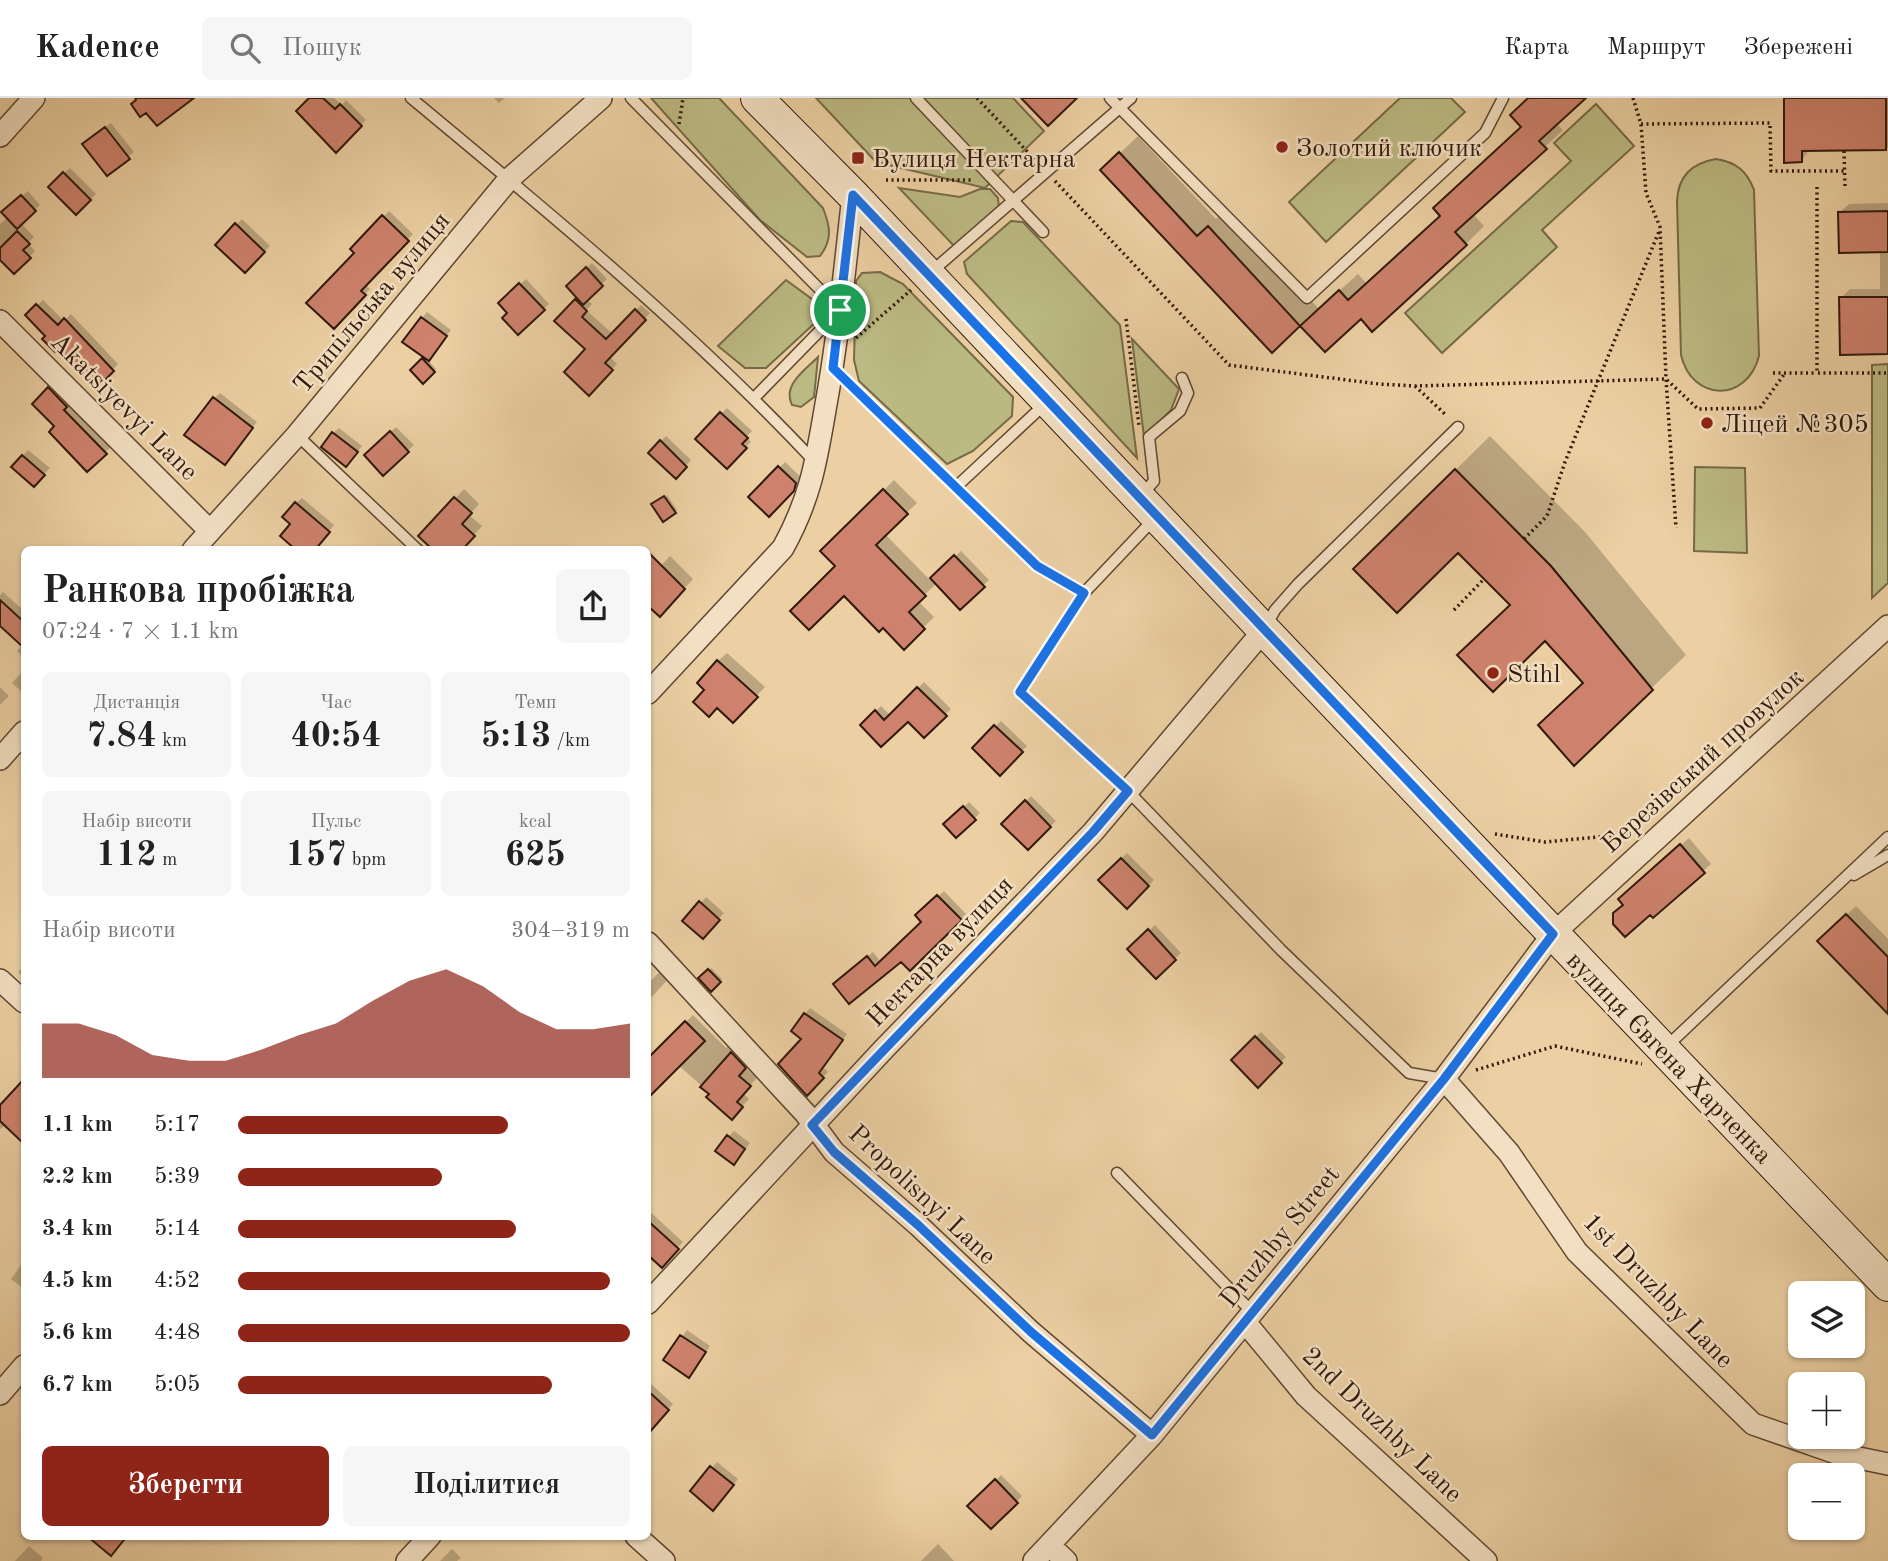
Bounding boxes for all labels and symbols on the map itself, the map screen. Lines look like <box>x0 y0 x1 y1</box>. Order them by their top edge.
place label: Золотий ключик <box>1296 136 1482 162</box>
marker: Золотий ключик <box>1274 139 1290 155</box>
place label: Вулиця Нектарна <box>872 147 1076 173</box>
marker: Вулиця Нектарна <box>850 150 866 166</box>
street label: Трипільська вулиця <box>289 208 456 399</box>
pin <box>810 280 870 340</box>
street label: Akatsiyevyi Lane <box>45 329 202 486</box>
place label: Ліцей №305 <box>1721 412 1869 438</box>
marker: Ліцей №305 <box>1699 415 1715 431</box>
place label: Stihl <box>1507 662 1560 688</box>
street label: Березівський провулок <box>1597 664 1809 859</box>
marker: Stihl <box>1485 665 1501 681</box>
street label: Нектарна вулиця <box>862 872 1019 1033</box>
street label: вулиця Євгена Харченка <box>1561 947 1776 1169</box>
street label: Propolisnyi Lane <box>843 1121 1000 1270</box>
street label: Druzhby Street <box>1216 1162 1345 1313</box>
street label: 1st Druzhby Lane <box>1577 1209 1738 1374</box>
street label: 2nd Druzhby Lane <box>1297 1343 1467 1508</box>

